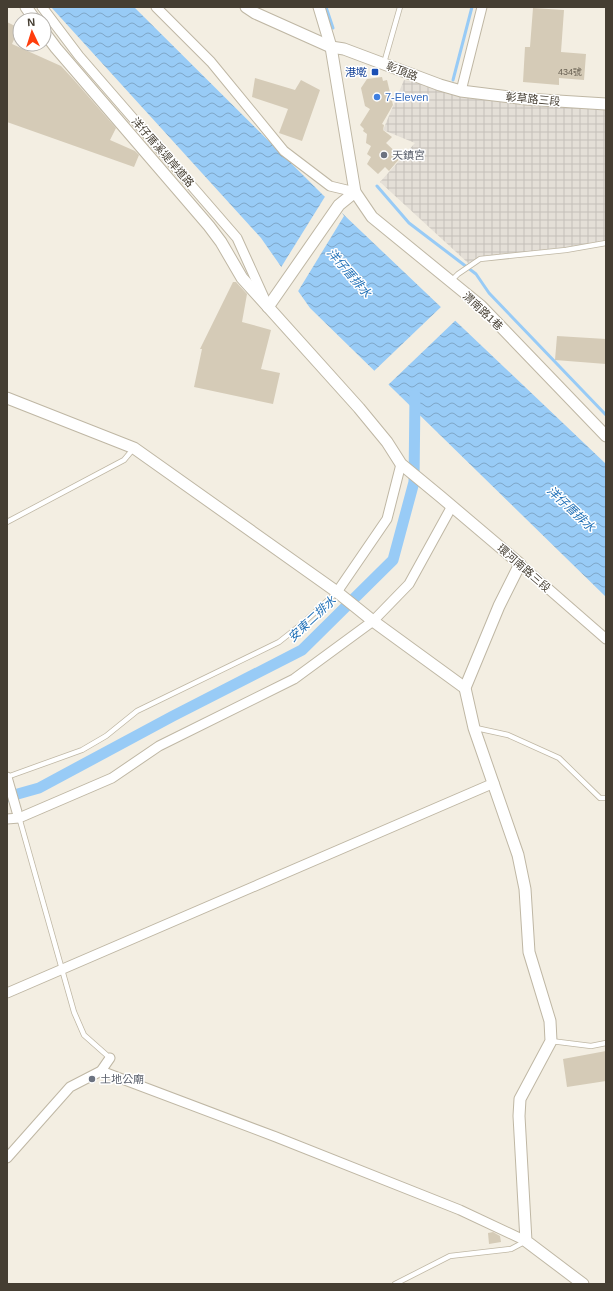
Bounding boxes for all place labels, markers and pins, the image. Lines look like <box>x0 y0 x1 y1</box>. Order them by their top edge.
place label: 港墘 <box>345 66 367 78</box>
marker: 港墘 <box>370 67 380 77</box>
place label: 7-Eleven <box>385 91 428 103</box>
marker: 7-Eleven <box>372 92 382 102</box>
place label: 天鎮宮 <box>392 149 425 161</box>
marker: 天鎮宮 <box>379 150 389 160</box>
place label: 土地公廟 <box>100 1073 144 1085</box>
marker: 土地公廟 <box>87 1074 97 1084</box>

